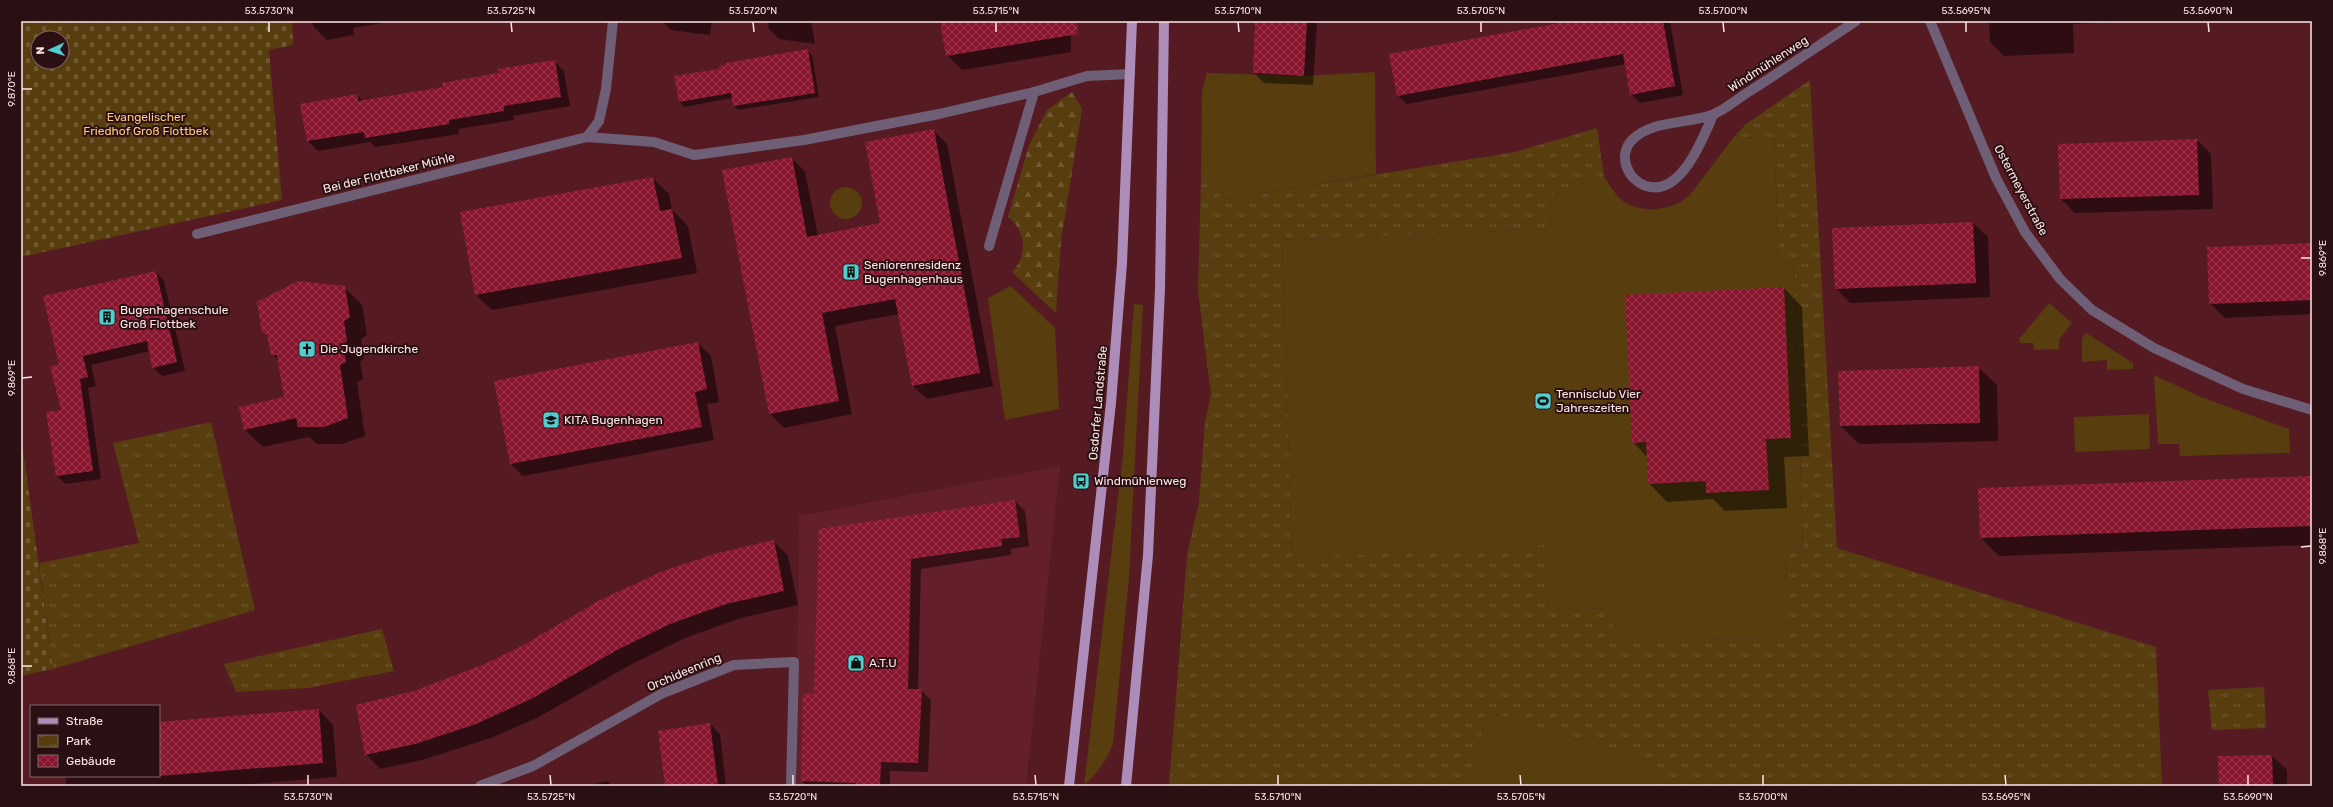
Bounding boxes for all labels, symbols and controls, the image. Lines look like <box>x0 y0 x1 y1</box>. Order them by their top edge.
text: 53.5730°N <box>245 5 293 17</box>
text: 53.5725°N <box>487 5 535 17</box>
text: 53.5720°N <box>729 5 777 17</box>
text: 53.5715°N <box>973 5 1019 17</box>
text: 53.5710°N <box>1215 5 1262 17</box>
text: 53.5705°N <box>1457 5 1505 17</box>
text: 53.5700°N <box>1698 5 1748 17</box>
text: 53.5695°N <box>1941 5 1991 17</box>
text: 53.5690°N <box>2183 5 2233 17</box>
north arrow <box>30 30 70 70</box>
street label: Windmühlenweg <box>1725 33 1811 95</box>
text: N <box>34 46 47 55</box>
text: 9.870°E <box>6 71 18 107</box>
park label: Evangelischer Friedhof Groß Flottbek <box>83 110 209 138</box>
street label: Ostermeyerstraße <box>1991 142 2051 238</box>
street label: Bei der Flottbeker Mühle <box>322 150 457 196</box>
text: 9.869°E <box>2317 240 2329 276</box>
place label: Seniorenresidenz Bugenhagenhaus <box>864 258 963 286</box>
building icon: Seniorenresidenz Bugenhagenhaus <box>841 262 861 282</box>
place label: Bugenhagenschule Groß Flottbek <box>120 303 229 331</box>
building icon: Bugenhagenschule Groß Flottbek <box>97 307 117 327</box>
church icon: Die Jugendkirche <box>297 339 317 359</box>
place label: Die Jugendkirche <box>320 342 418 356</box>
street label: Osdorfer Landstraße <box>1086 345 1110 461</box>
text: 9.869°E <box>6 360 18 396</box>
place label: Tennisclub Vier Jahreszeiten <box>1556 387 1641 415</box>
sports icon: Tennisclub Vier Jahreszeiten <box>1533 391 1553 411</box>
school or university icon: KITA Bugenhagen <box>541 410 561 430</box>
place label: KITA Bugenhagen <box>564 413 663 427</box>
bus stop icon: Windmühlenweg <box>1071 471 1091 491</box>
place label: Windmühlenweg <box>1094 474 1186 488</box>
text: 9.868°E <box>2317 528 2329 564</box>
text: 9.868°E <box>6 648 18 684</box>
street label: Orchideenring <box>645 650 723 694</box>
shop icon: A.T.U <box>846 653 866 673</box>
place label: A.T.U <box>869 656 897 670</box>
legend <box>30 705 160 777</box>
text: Straße <box>66 714 103 728</box>
text: Park <box>66 734 92 748</box>
text: Gebäude <box>66 754 116 768</box>
text: 53.5730°N <box>284 791 332 803</box>
text: 53.5725°N <box>527 791 575 803</box>
text: 53.5720°N <box>769 791 817 803</box>
text: 53.5715°N <box>1013 791 1059 803</box>
text: 53.5710°N <box>1255 791 1302 803</box>
text: 53.5705°N <box>1497 791 1545 803</box>
text: 53.5700°N <box>1738 791 1788 803</box>
text: 53.5695°N <box>1981 791 2031 803</box>
text: 53.5690°N <box>2223 791 2273 803</box>

